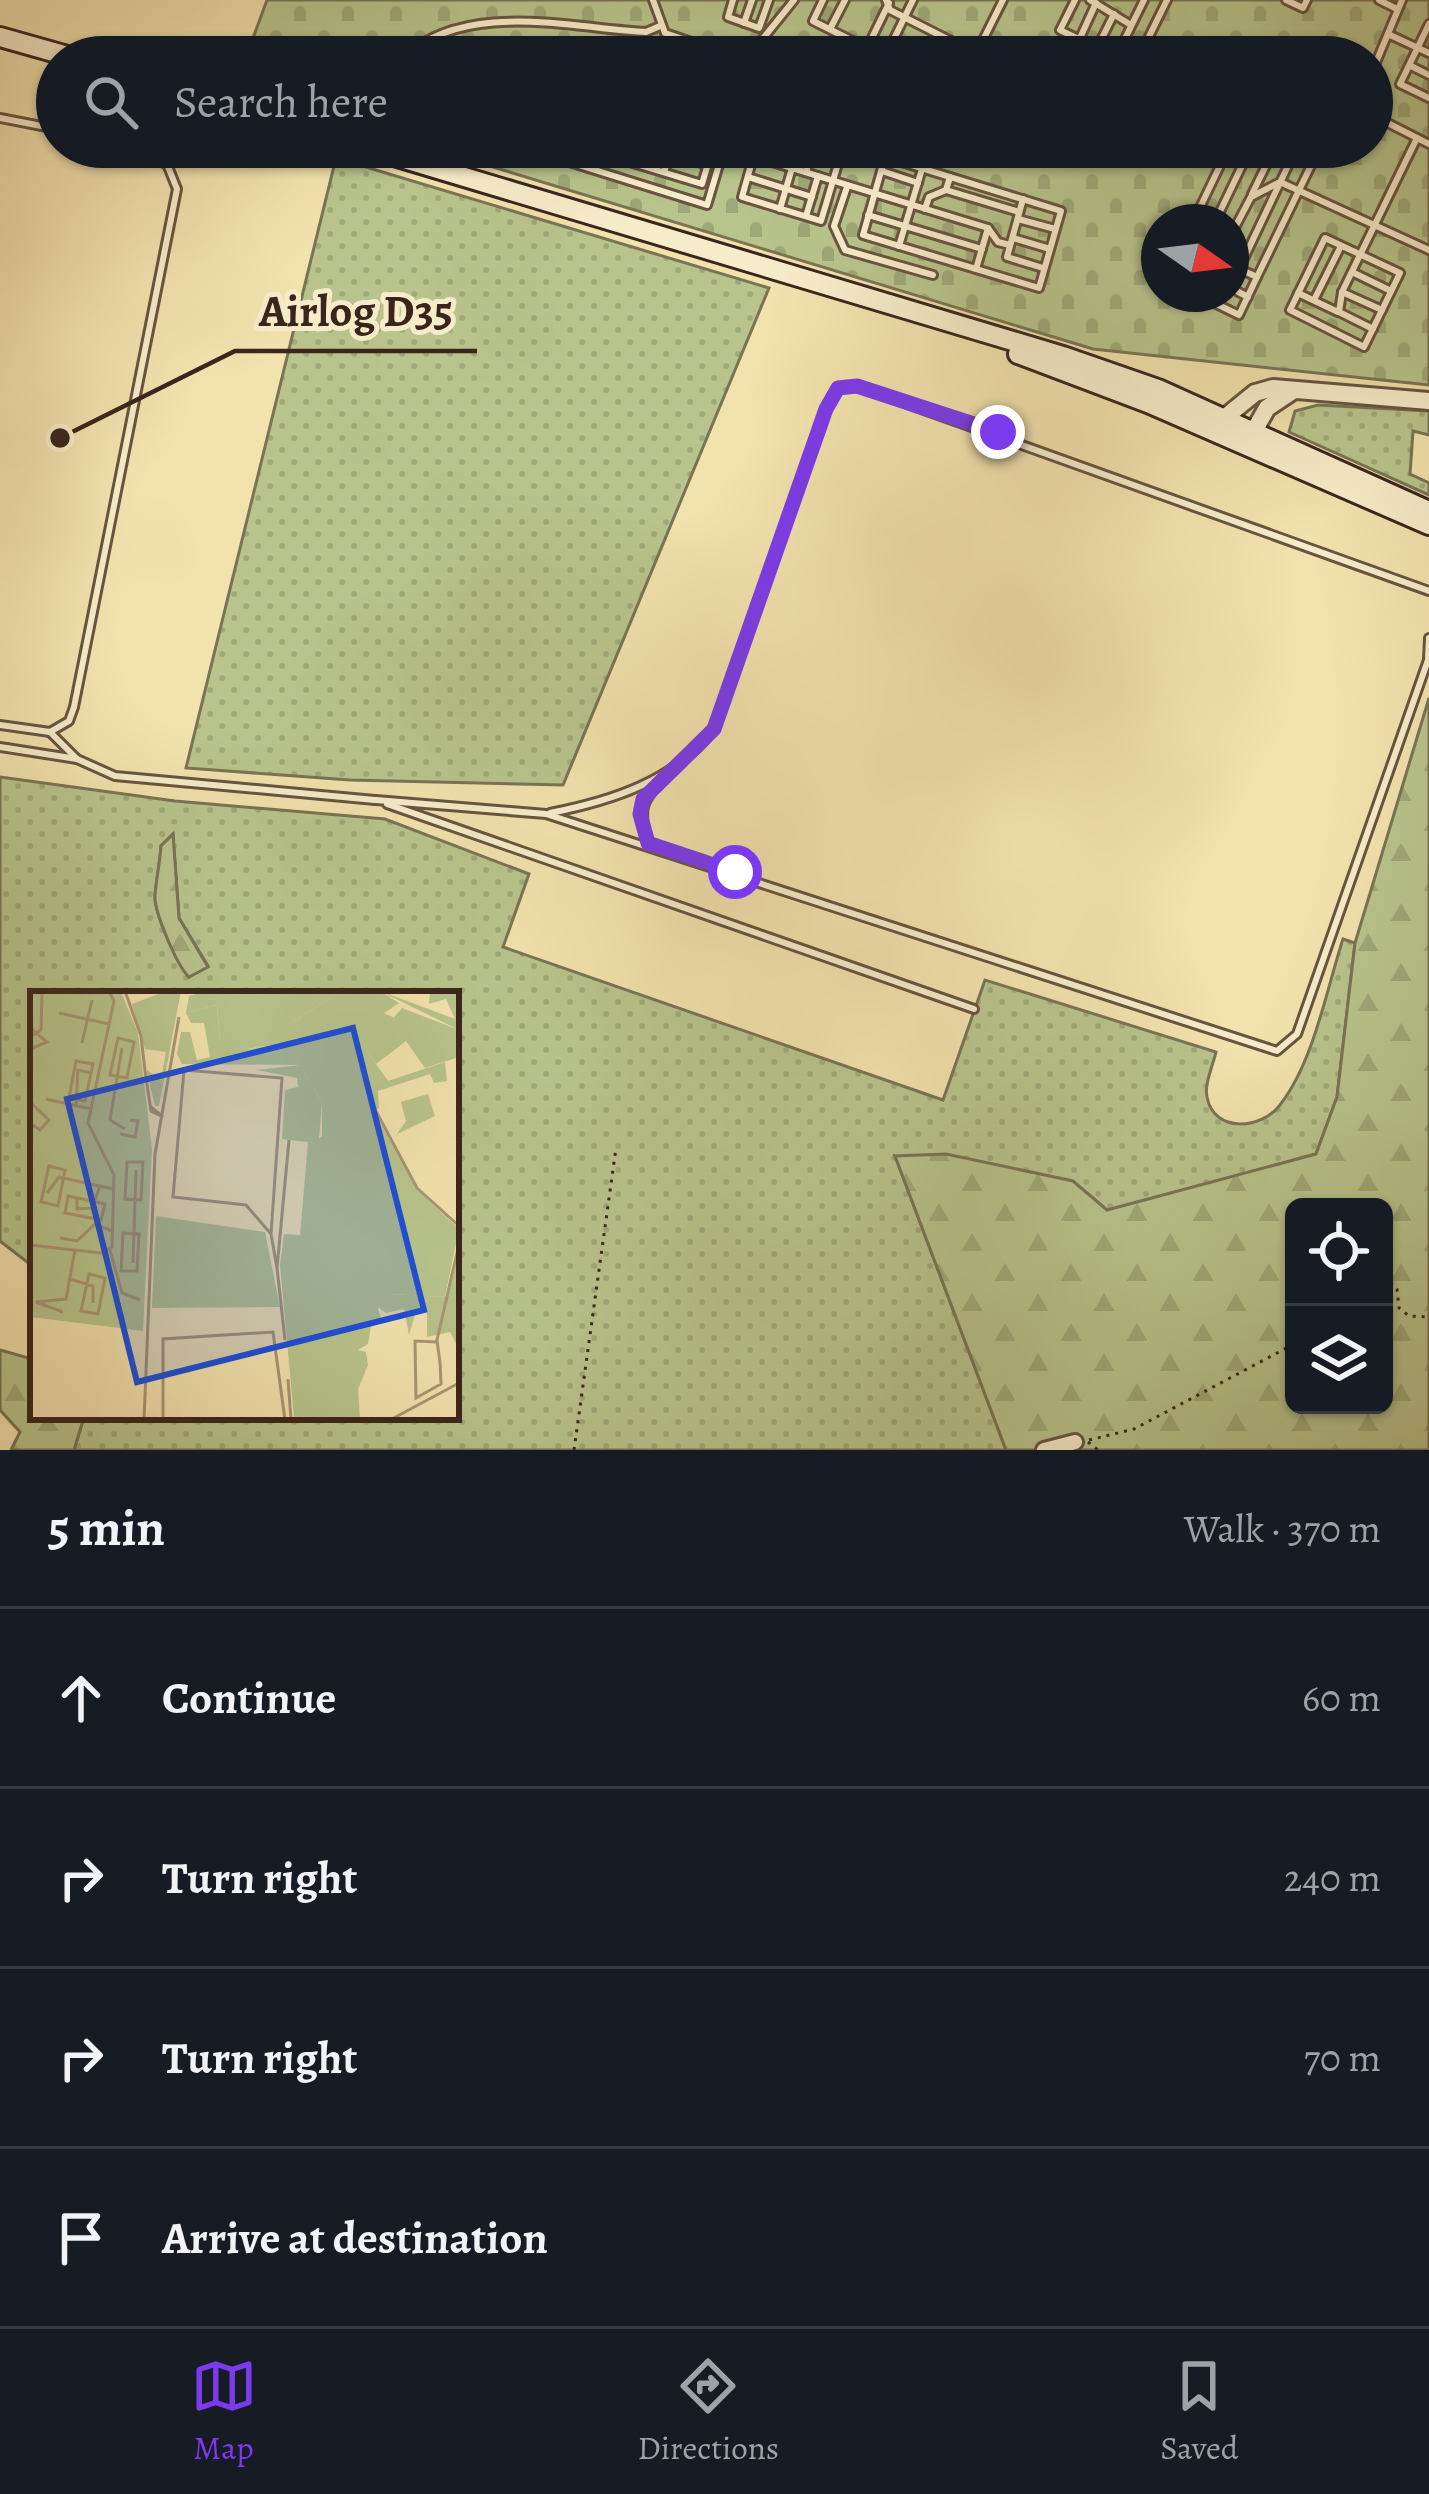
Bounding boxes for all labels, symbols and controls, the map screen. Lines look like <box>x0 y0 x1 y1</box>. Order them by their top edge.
search box <box>36 36 1393 168</box>
icon: search <box>78 69 144 135</box>
text: Search here <box>174 71 388 133</box>
north arrow <box>1141 204 1249 312</box>
callout: Airlog D35 <box>235 270 477 351</box>
text: Airlog D35 <box>258 280 453 342</box>
route end <box>971 405 1025 459</box>
route start <box>708 845 762 899</box>
inset map <box>30 991 459 1420</box>
map controls <box>1285 1198 1393 1414</box>
button: locate <box>1285 1198 1393 1306</box>
button: layers <box>1285 1306 1393 1414</box>
text: 5 min <box>48 1493 165 1563</box>
text: Walk · 370 m <box>1184 1502 1381 1555</box>
icon: ahead <box>48 1665 114 1731</box>
text: Continue <box>162 1667 336 1729</box>
text: 60 m <box>1302 1671 1381 1724</box>
icon: right <box>48 1845 114 1911</box>
text: Turn right <box>162 1847 357 1909</box>
text: 240 m <box>1284 1851 1381 1904</box>
icon: right <box>48 2025 114 2091</box>
text: Turn right <box>162 2027 357 2089</box>
text: 70 m <box>1304 2031 1381 2084</box>
icon: arrive <box>48 2205 114 2271</box>
text: Arrive at destination <box>162 2207 548 2269</box>
tab: Map <box>191 2353 257 2470</box>
tab: Directions <box>638 2353 779 2470</box>
tab: Saved <box>1160 2353 1238 2470</box>

